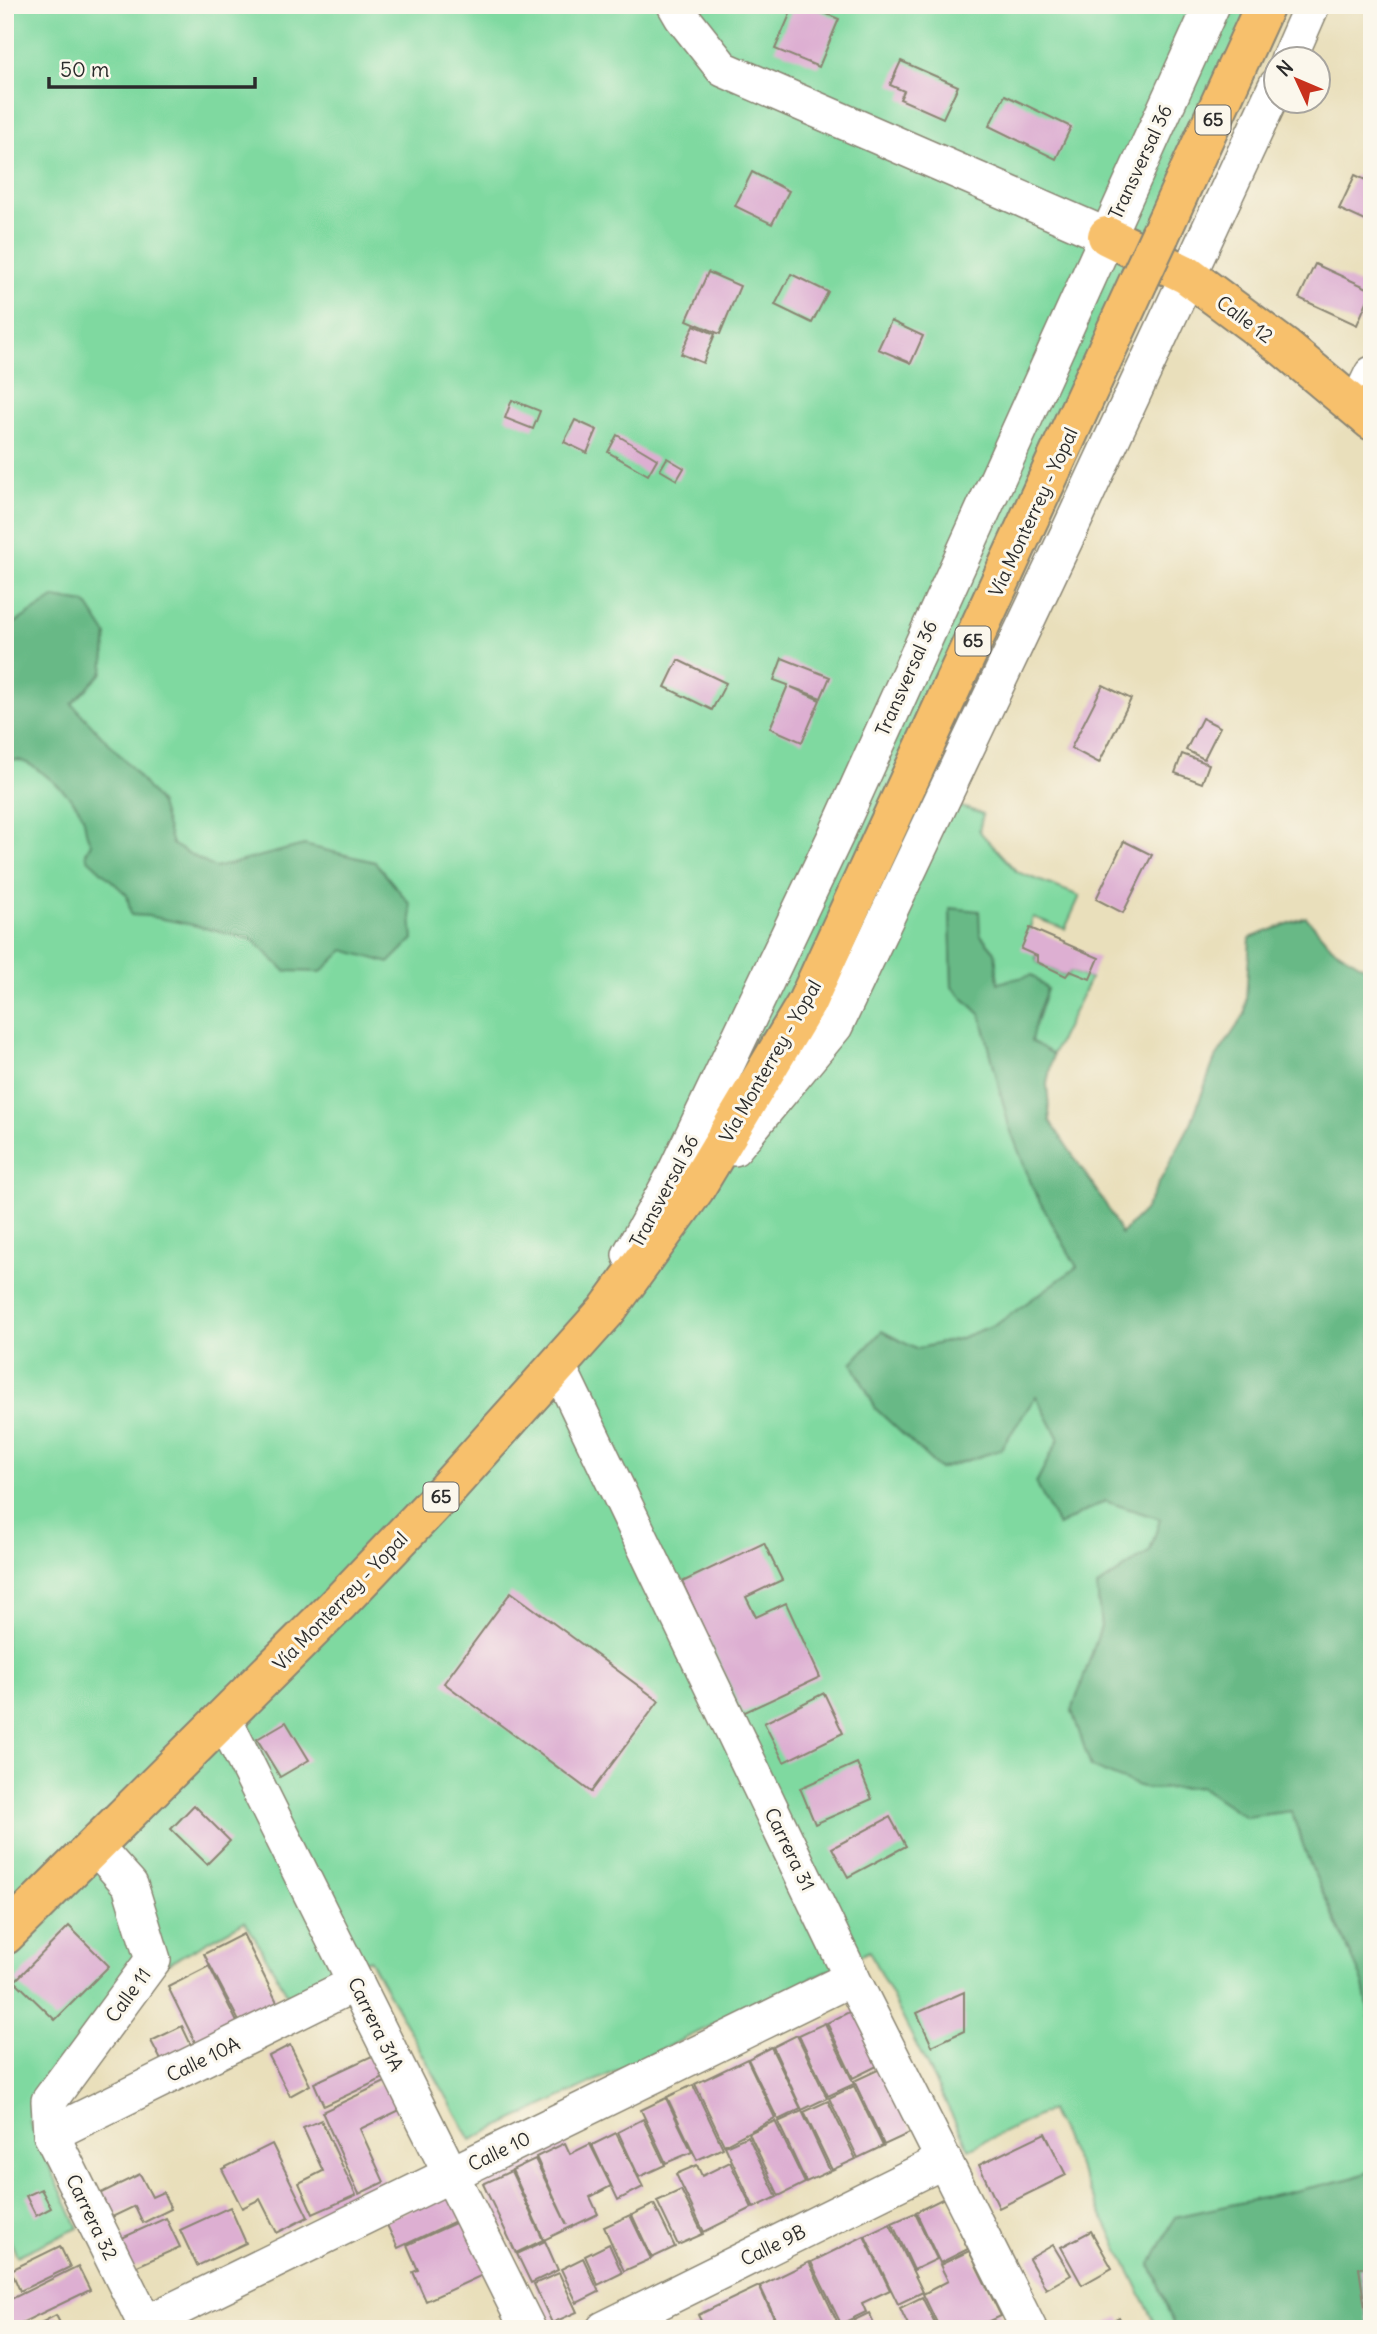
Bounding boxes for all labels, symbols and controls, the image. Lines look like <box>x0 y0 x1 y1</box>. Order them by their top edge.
scale bar <box>49 46 256 90</box>
north arrow <box>1262 46 1332 116</box>
text: N <box>1272 55 1298 81</box>
text: 50 m <box>60 56 109 83</box>
street label: Transversal 36 <box>1103 101 1177 223</box>
road number: 65 <box>1196 106 1230 134</box>
street label: Calle 12 <box>1212 290 1278 348</box>
street label: Vía Monterrey - Yopal <box>983 424 1083 600</box>
street label: Transversal 36 <box>870 617 942 739</box>
road number: 65 <box>956 626 990 656</box>
street label: Vía Monterrey - Yopal <box>714 975 826 1147</box>
street label: Transversal 36 <box>624 1131 704 1251</box>
road number: 65 <box>424 1482 458 1512</box>
street label: Vía Monterrey - Yopal <box>268 1527 412 1675</box>
street label: Carrera 31 <box>760 1804 820 1894</box>
street label: Calle 11 <box>100 1963 156 2027</box>
street label: Carrera 31A <box>343 1973 409 2075</box>
street label: Calle 10A <box>162 2031 244 2087</box>
street label: Calle 10 <box>464 2126 534 2176</box>
street label: Carrera 32 <box>61 2170 123 2264</box>
street label: Calle 9B <box>736 2219 810 2271</box>

